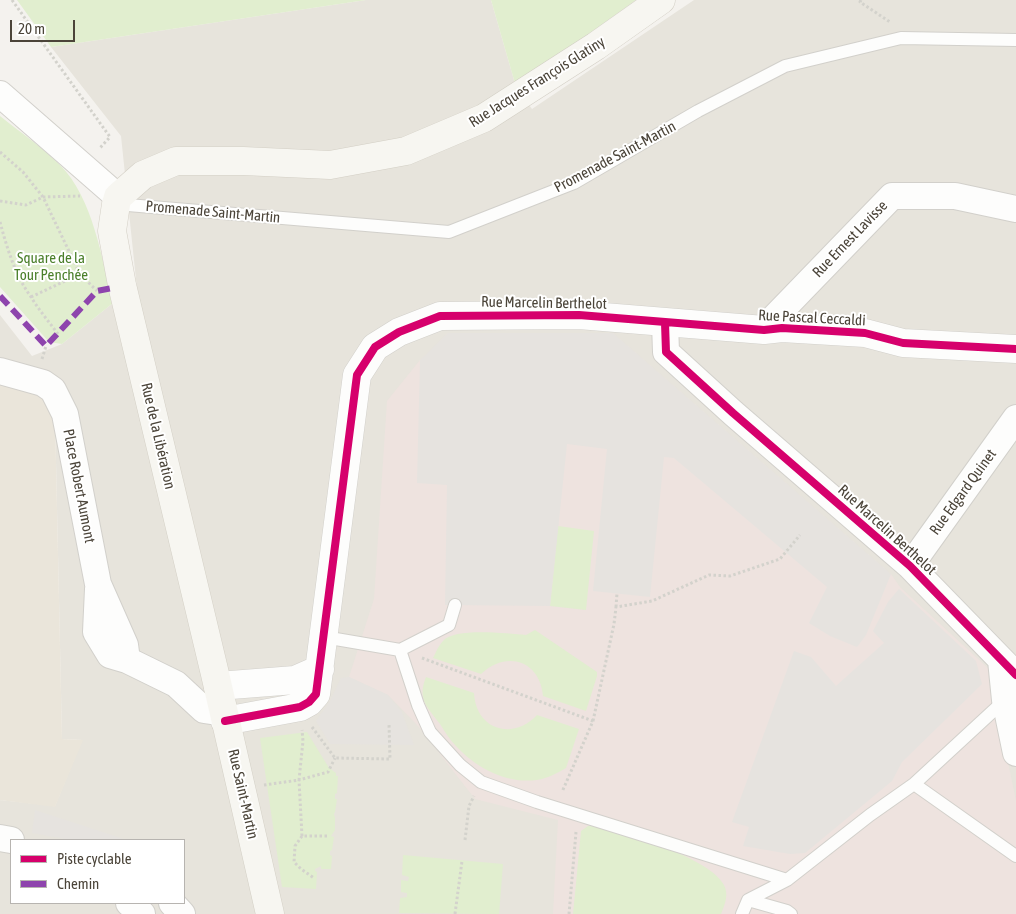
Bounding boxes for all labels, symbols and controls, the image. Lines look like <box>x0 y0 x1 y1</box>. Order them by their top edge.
scale bar <box>12 10 78 42</box>
text: 20 m <box>18 20 45 37</box>
street label: Rue Jacques François Glatiny <box>466 33 608 131</box>
street label: Promenade Saint-Martin <box>551 117 679 197</box>
street label: Promenade Saint-Martin <box>145 197 281 227</box>
street label: Rue Ernest Lavisse <box>809 197 891 281</box>
park label: Square de la Tour Penchée <box>14 249 88 284</box>
street label: Rue Marcelin Berthelot <box>481 293 607 313</box>
street label: Rue Pascal Ceccaldi <box>758 306 866 330</box>
street label: Rue de la Libération <box>137 381 179 491</box>
street label: Place Robert Aumont <box>59 427 99 545</box>
street label: Rue Edgard Quinet <box>926 446 1000 538</box>
street label: Rue Marcelin Berthelot <box>834 481 940 579</box>
street label: Rue Saint-Martin <box>224 747 262 841</box>
legend <box>10 839 185 904</box>
text: Piste cyclable <box>57 850 132 867</box>
text: Chemin <box>57 875 99 892</box>

